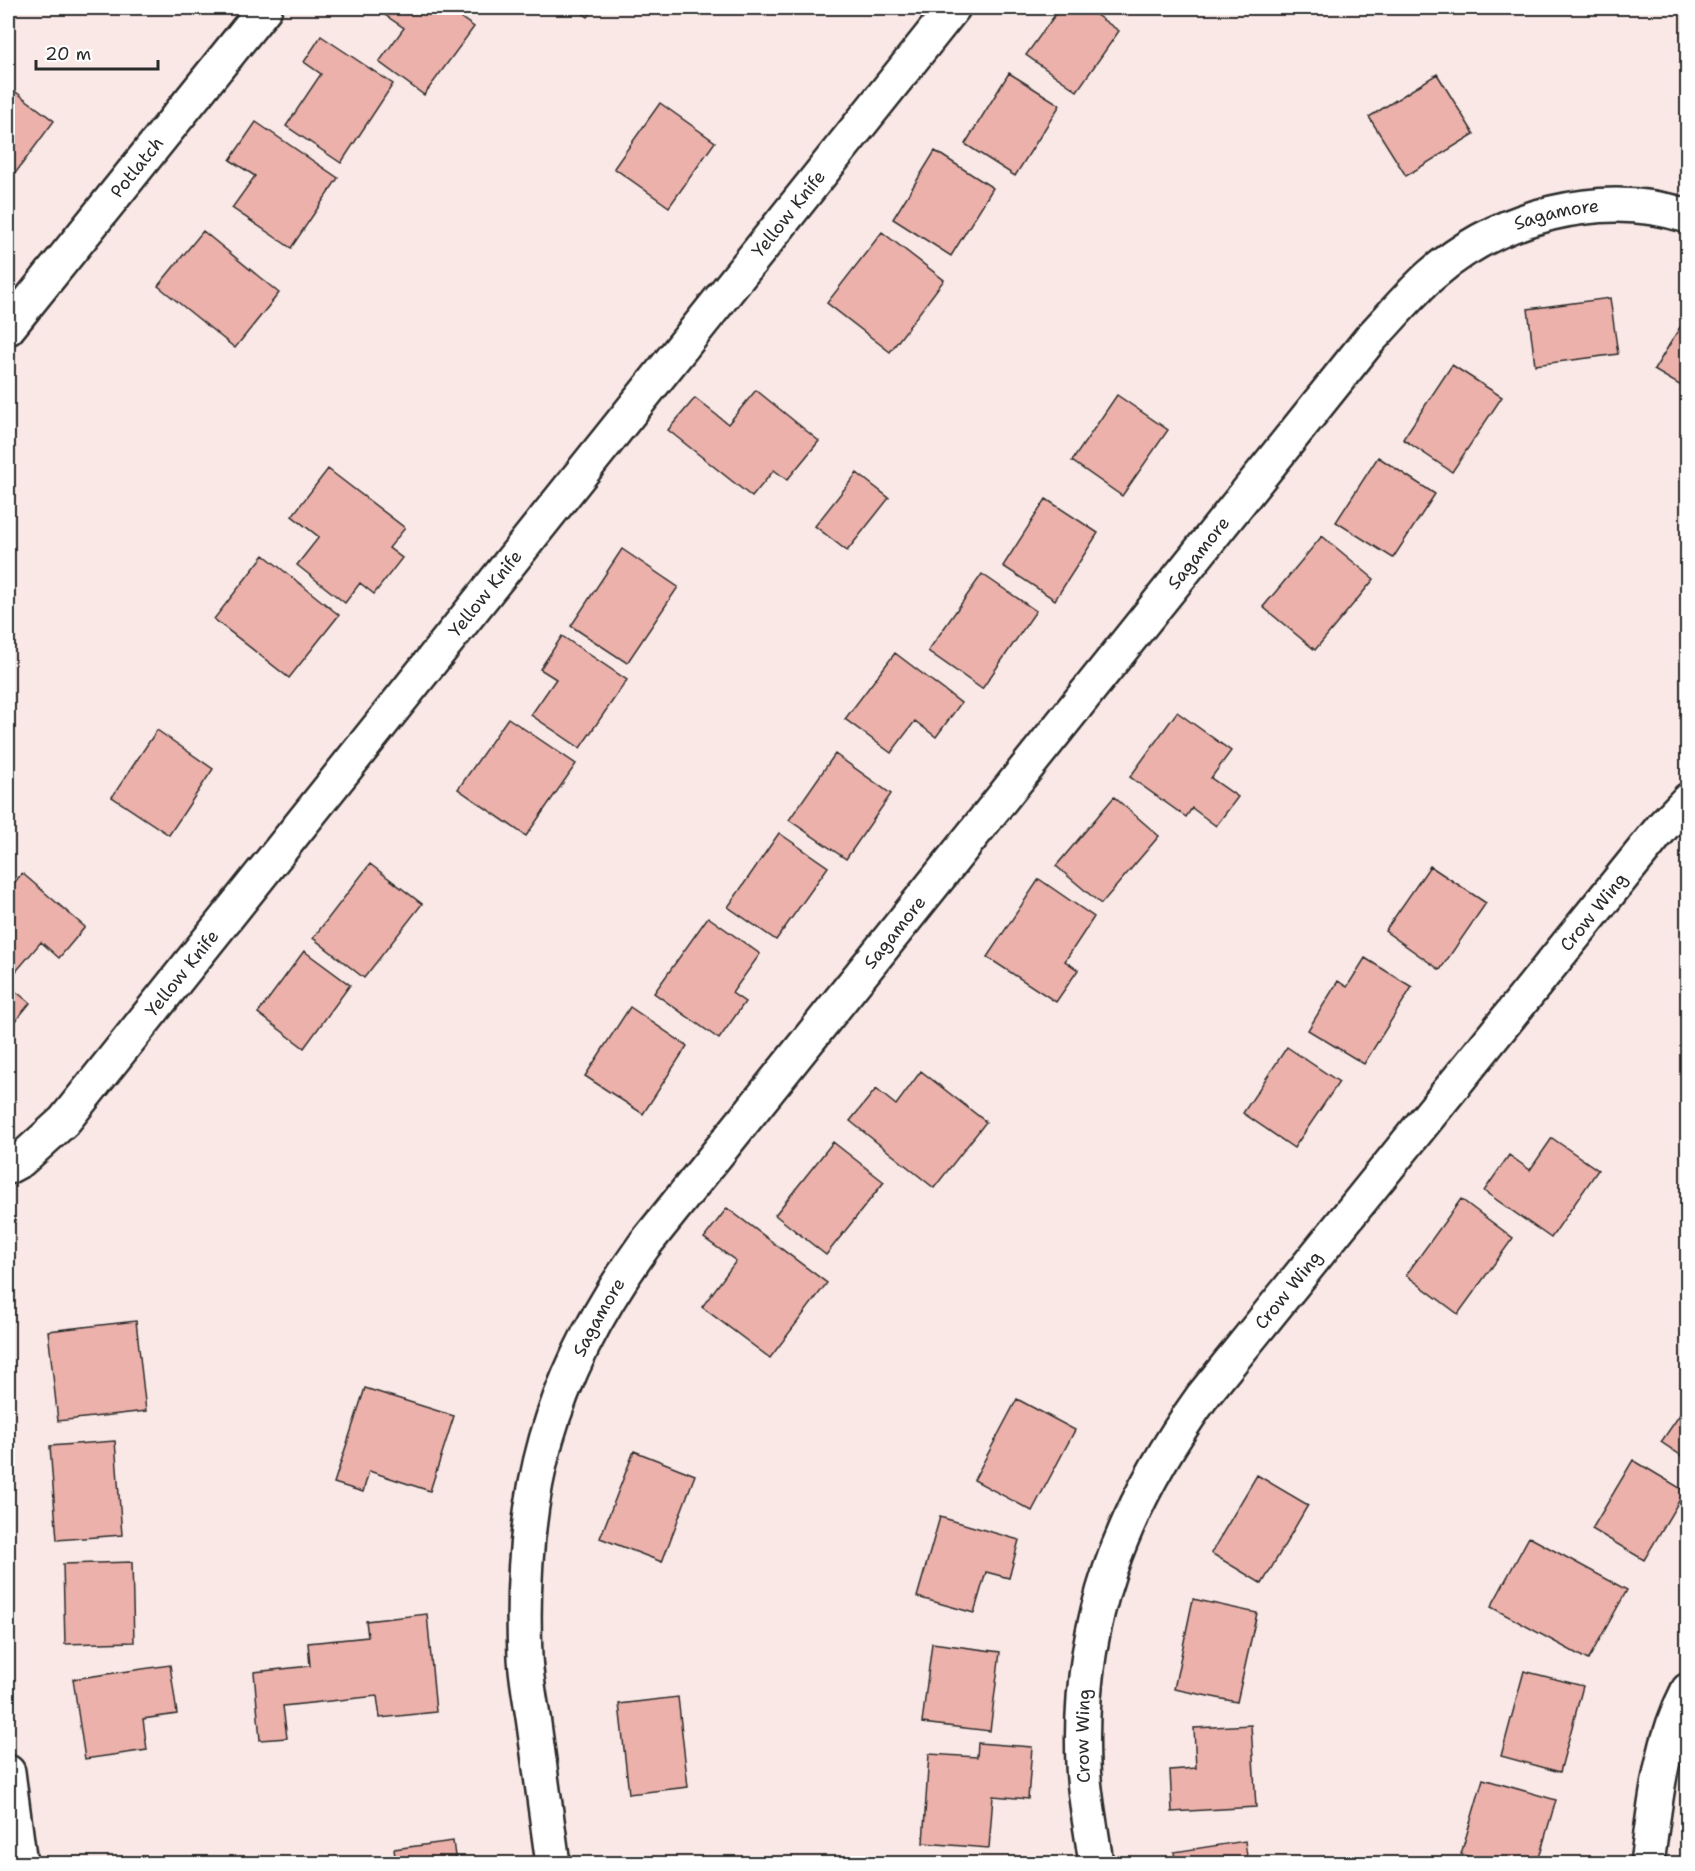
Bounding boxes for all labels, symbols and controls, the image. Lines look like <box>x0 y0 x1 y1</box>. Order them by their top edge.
scale bar <box>36 33 158 71</box>
text: 20 m <box>45 42 91 66</box>
street label: Potlatch <box>105 132 169 203</box>
street label: Yellow Knife <box>747 165 831 262</box>
street label: Sagamore <box>1510 194 1600 236</box>
street label: Sagamore <box>1162 512 1235 594</box>
street label: Yellow Knife <box>443 545 528 642</box>
street label: Crow Wing <box>1555 868 1633 956</box>
street label: Sagamore <box>858 891 931 974</box>
street label: Yellow Knife <box>140 925 224 1022</box>
street label: Crow Wing <box>1249 1246 1327 1334</box>
street label: Sagamore <box>567 1273 631 1361</box>
street label: Crow Wing <box>1070 1688 1097 1784</box>

